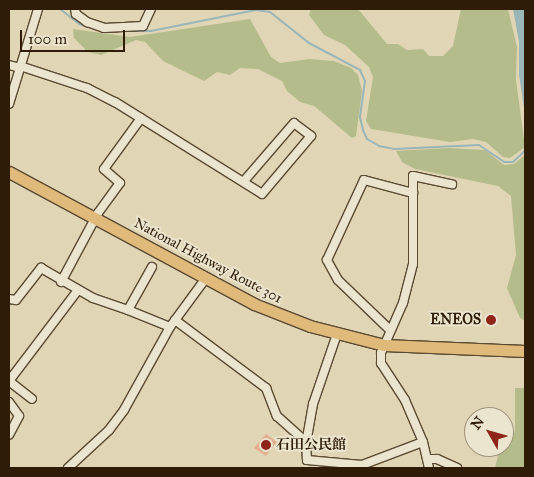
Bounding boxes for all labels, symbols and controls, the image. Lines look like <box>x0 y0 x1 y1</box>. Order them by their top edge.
scale bar <box>22 20 128 52</box>
text: 100 m <box>28 30 67 48</box>
street label: National Highway Route 301 <box>131 215 285 307</box>
place label: ENEOS <box>430 312 481 328</box>
marker: ENEOS <box>485 314 497 326</box>
north arrow <box>464 407 514 457</box>
text: N <box>467 413 488 433</box>
place label: 石田公民館 <box>276 437 346 453</box>
marker: 石田公民館 <box>260 439 272 451</box>

